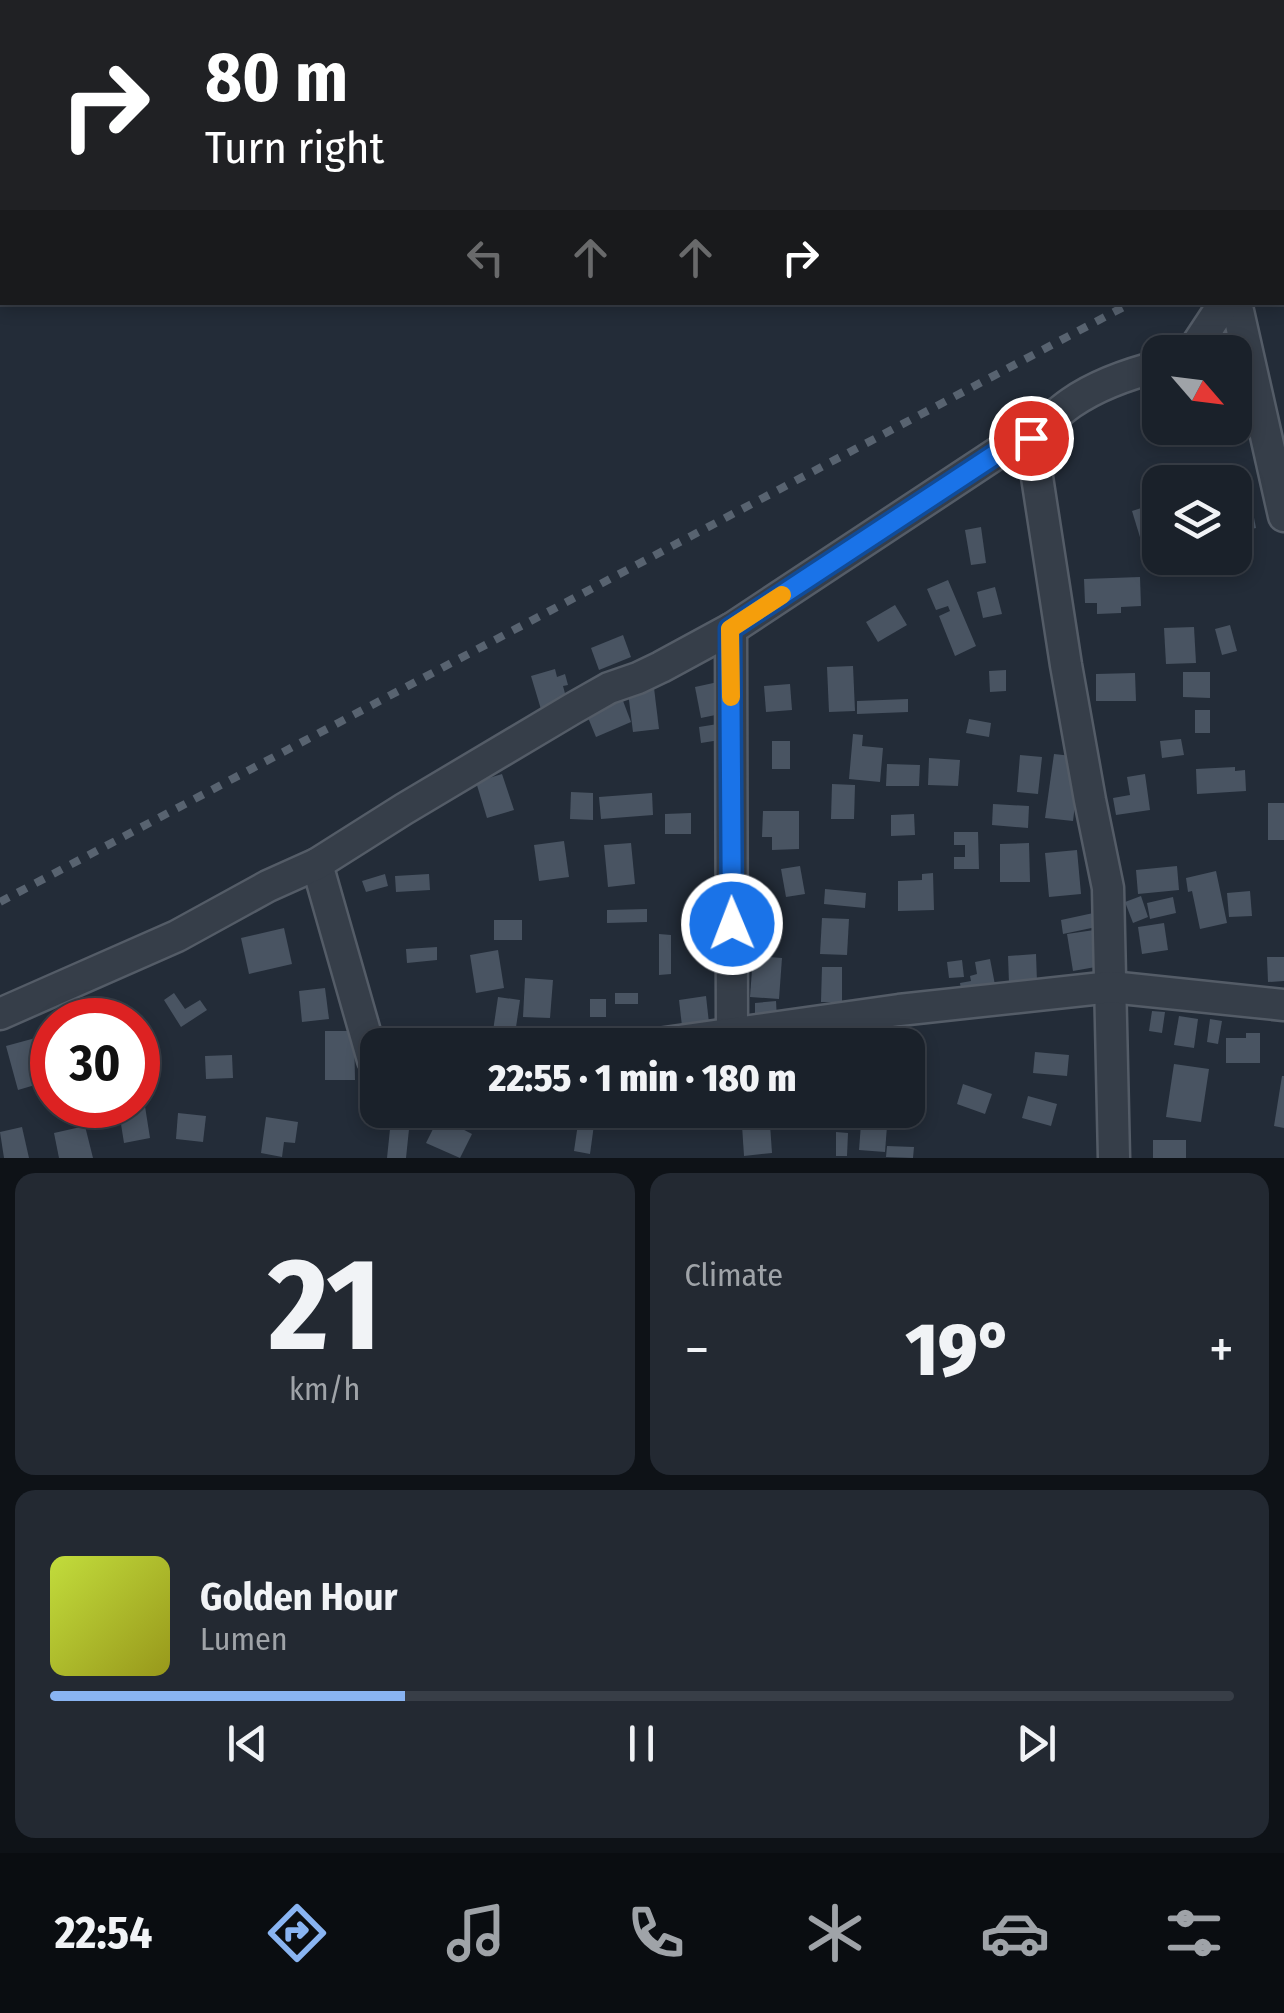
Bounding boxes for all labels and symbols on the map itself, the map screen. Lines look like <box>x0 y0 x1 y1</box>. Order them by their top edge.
north arrow <box>1142 335 1252 445</box>
pin <box>989 396 1074 481</box>
position arrow <box>680 872 784 976</box>
speed limit sign: 30 <box>30 998 160 1128</box>

